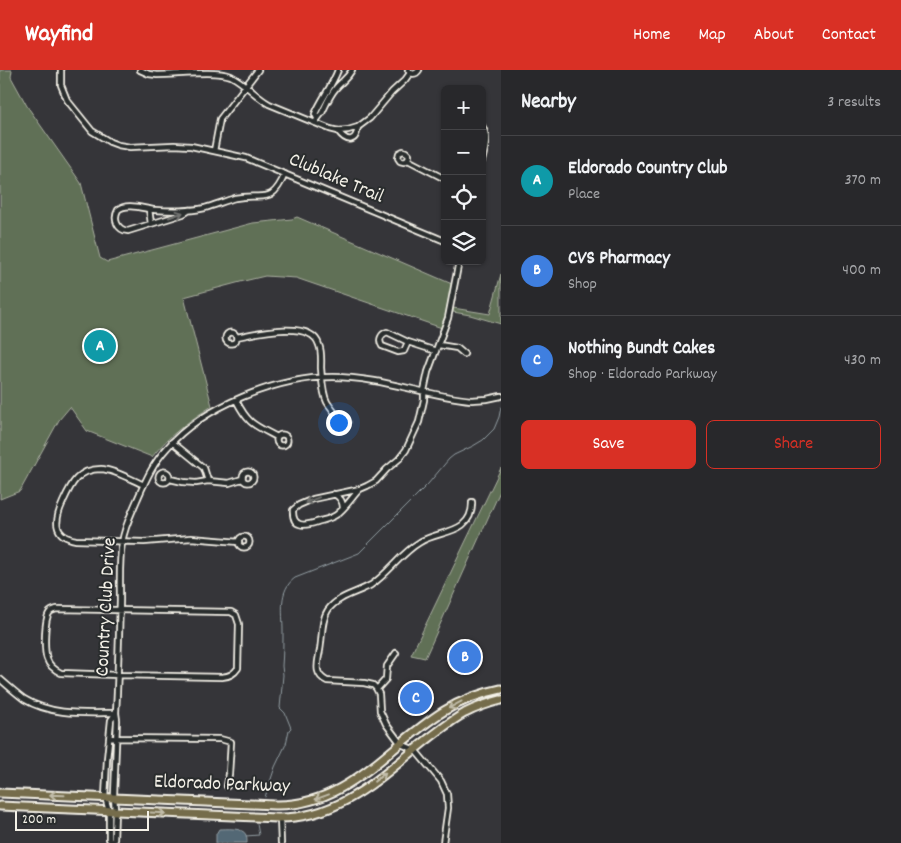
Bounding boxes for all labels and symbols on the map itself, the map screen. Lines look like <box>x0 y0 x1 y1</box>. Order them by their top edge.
street label: Clublake Trail <box>284 146 388 212</box>
one-way arrow <box>168 210 184 220</box>
pin: A <box>84 327 116 365</box>
your location <box>326 410 352 436</box>
one-way arrow <box>305 496 320 505</box>
street label: Country Club Drive <box>89 537 125 677</box>
pin: B <box>449 638 481 676</box>
pin: C <box>400 679 432 717</box>
one-way arrow <box>448 700 463 710</box>
street label: Eldorado Parkway <box>153 769 291 801</box>
one-way arrow <box>373 772 386 783</box>
one-way arrow <box>49 791 65 800</box>
one-way arrow <box>315 793 330 802</box>
scale bar <box>15 808 149 831</box>
one-way arrow <box>150 808 166 817</box>

